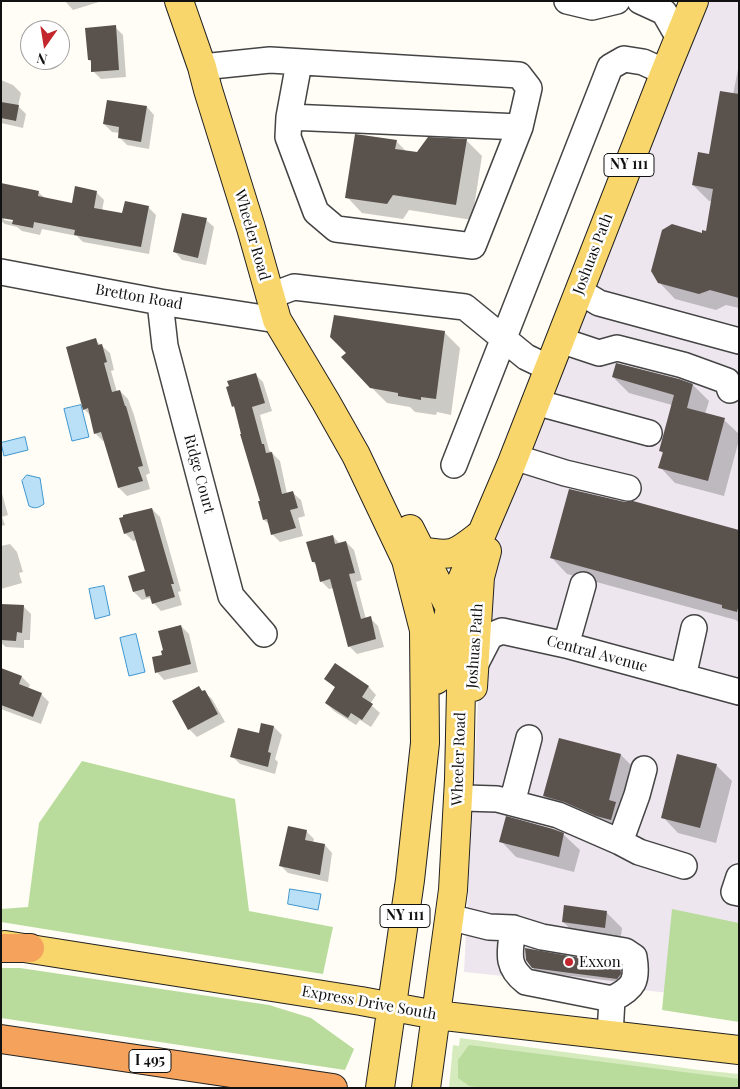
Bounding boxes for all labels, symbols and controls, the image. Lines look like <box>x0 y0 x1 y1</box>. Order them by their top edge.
north arrow <box>20 20 70 70</box>
text: N <box>35 49 49 70</box>
road number: NY 111 <box>604 154 654 176</box>
street label: Wheeler Road <box>230 187 274 283</box>
street label: Joshuas Path <box>569 211 617 297</box>
street label: Bretton Road <box>94 280 184 314</box>
street label: Ridge Court <box>180 432 218 516</box>
street label: Joshuas Path <box>463 603 487 689</box>
street label: Central Avenue <box>545 632 649 676</box>
street label: Wheeler Road <box>448 712 470 806</box>
road number: NY 111 <box>380 904 430 928</box>
place label: Exxon <box>579 953 621 971</box>
marker: Exxon <box>563 956 575 968</box>
street label: Express Drive South <box>300 982 438 1024</box>
road number: I 495 <box>129 1050 171 1072</box>

